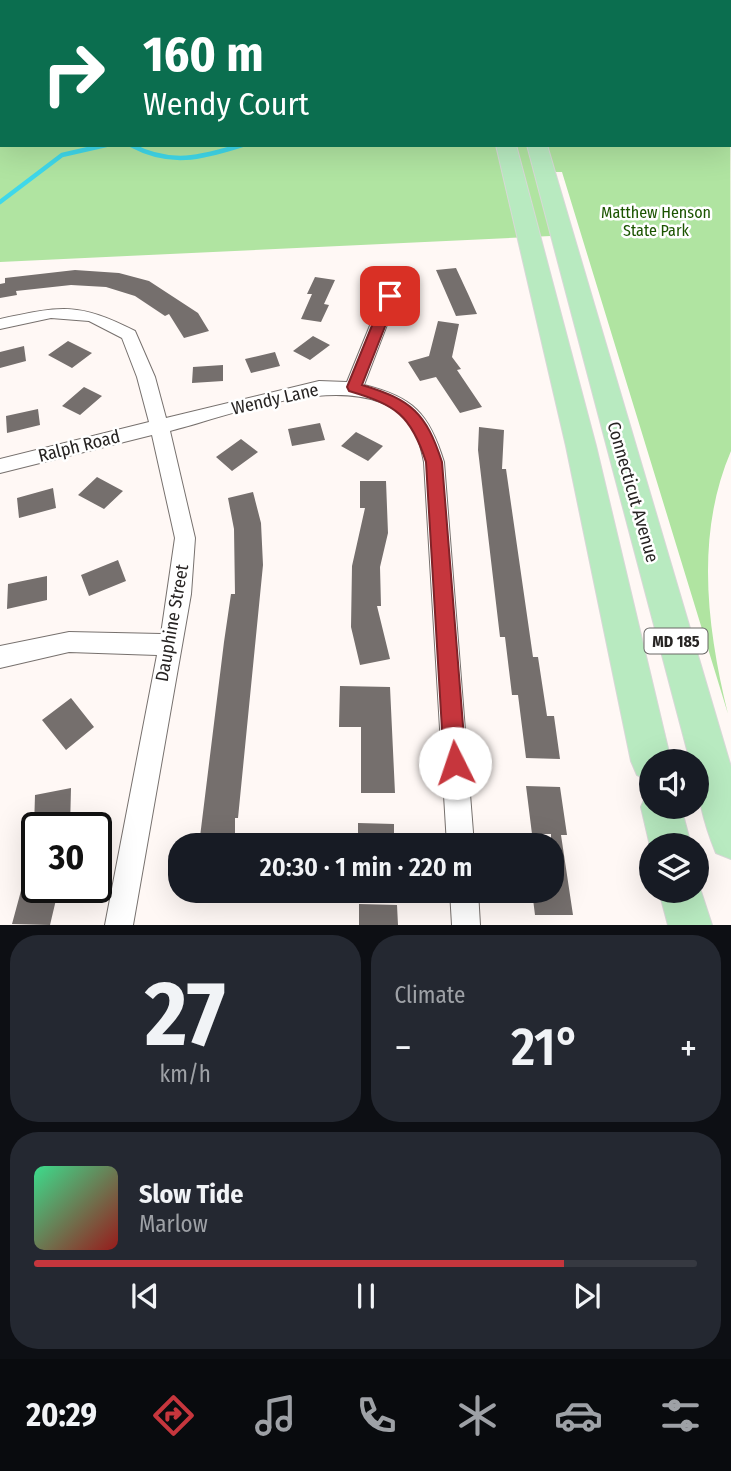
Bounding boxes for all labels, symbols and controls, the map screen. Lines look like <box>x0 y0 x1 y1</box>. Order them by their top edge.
text: 160 m <box>143 25 264 84</box>
icon: right <box>28 28 119 119</box>
text: Wendy Court <box>143 85 309 123</box>
park label: Matthew Henson State Park <box>601 203 711 240</box>
pin <box>360 266 420 326</box>
icon: arrive <box>371 277 409 315</box>
street label: Wendy Lane <box>229 378 321 420</box>
street label: Connecticut Avenue <box>602 419 664 565</box>
street label: Ralph Road <box>36 425 122 467</box>
street label: Dauphine Street <box>151 562 193 683</box>
road number: MD 185 <box>644 628 708 654</box>
position arrow <box>418 726 492 800</box>
map controls <box>639 749 709 903</box>
button: sound <box>639 749 709 819</box>
speed limit sign: 30 <box>21 812 112 903</box>
button: layers <box>639 833 709 903</box>
text: 20:30 · 1 min · 220 m <box>260 852 472 883</box>
text: 27 <box>145 960 225 1069</box>
text: Climate <box>395 981 465 1009</box>
text: 21° <box>511 1016 580 1079</box>
text: − <box>395 1025 412 1071</box>
text: + <box>680 1025 697 1071</box>
text: km/h <box>160 1060 211 1088</box>
text: Slow Tide <box>139 1179 243 1210</box>
text: Marlow <box>139 1210 208 1238</box>
icon: previous <box>126 1277 164 1315</box>
icon: pause <box>347 1277 385 1315</box>
icon: next <box>568 1277 606 1315</box>
icon: directions <box>149 1391 198 1440</box>
icon: music <box>251 1391 300 1440</box>
icon: phone <box>352 1391 401 1440</box>
icon: climate <box>453 1391 502 1440</box>
icon: car <box>554 1391 603 1440</box>
icon: filters <box>656 1391 705 1440</box>
text: 20:29 <box>26 1396 97 1434</box>

